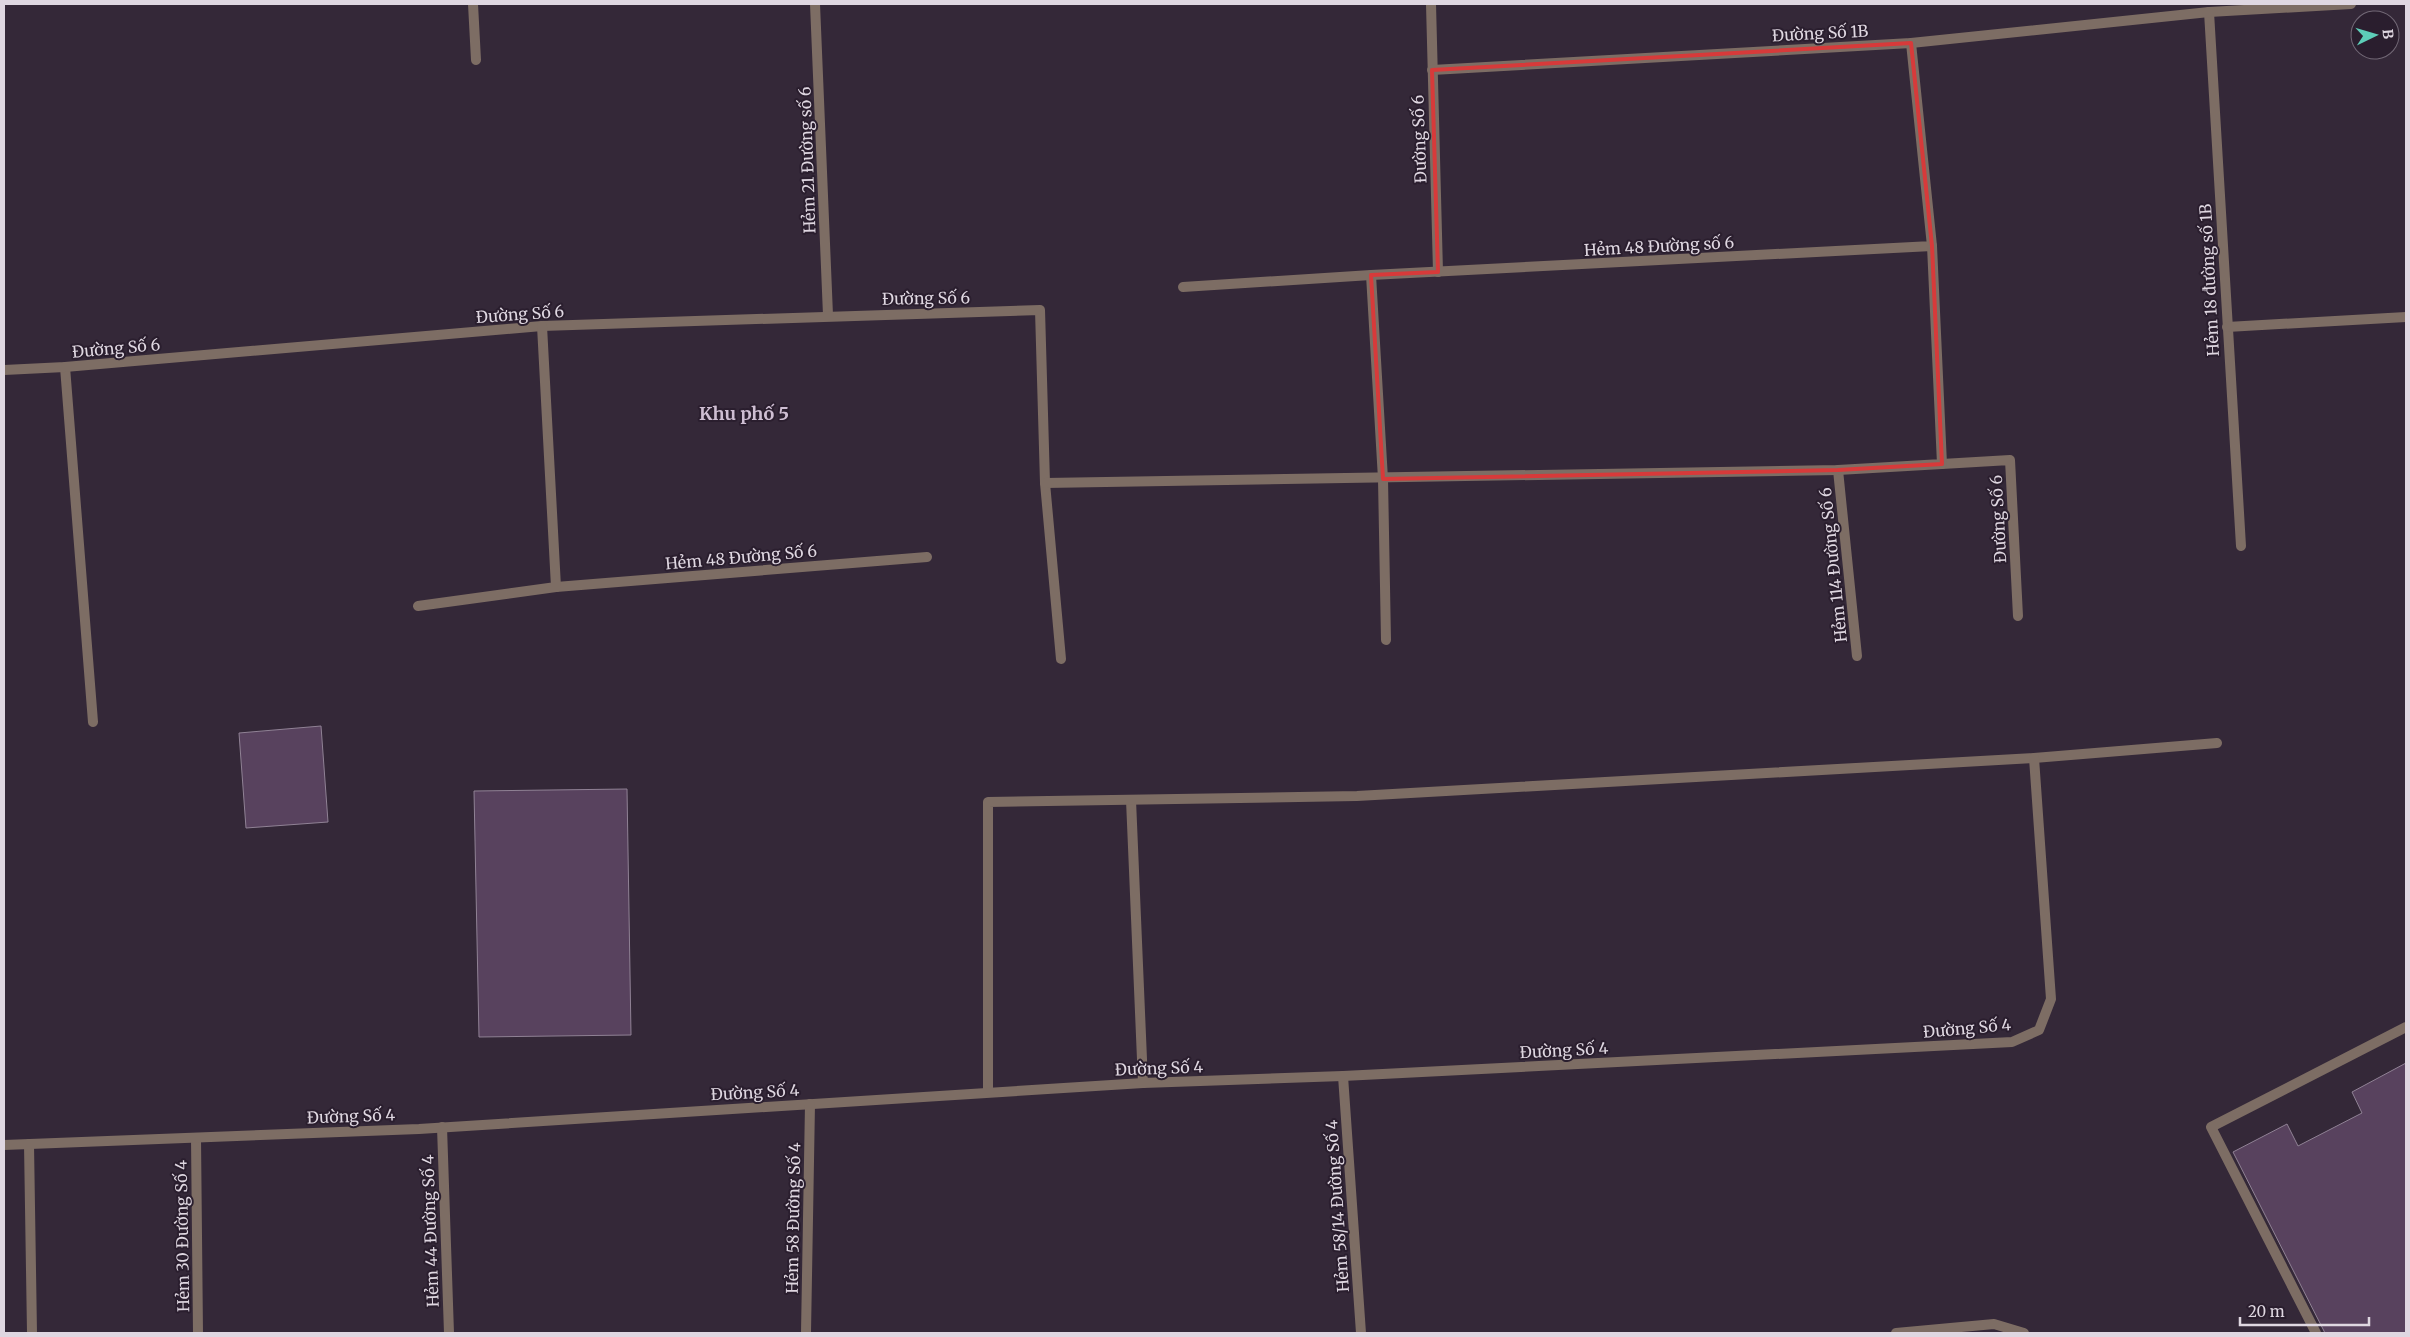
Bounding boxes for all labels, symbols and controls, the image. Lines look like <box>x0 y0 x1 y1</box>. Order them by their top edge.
north arrow <box>2350 10 2400 60</box>
street label: Đường Số 1B <box>1771 20 1869 46</box>
text: B <box>2379 28 2397 40</box>
street label: Hẻm 21 Đường số 6 <box>794 86 820 234</box>
street label: Đường Số 6 <box>1407 94 1431 183</box>
street label: Hẻm 18 đường số 1B <box>2195 203 2223 357</box>
street label: Hẻm 48 Đường số 6 <box>1583 232 1735 260</box>
street label: Đường Số 6 <box>882 287 971 309</box>
street label: Đường Số 6 <box>475 301 565 327</box>
street label: Đường Số 6 <box>71 334 161 362</box>
district label: Khu phố 5 <box>699 402 789 425</box>
street label: Đường Số 6 <box>1986 474 2010 564</box>
street label: Hẻm 114 Đường Số 6 <box>1815 486 1851 643</box>
street label: Hẻm 48 Đường Số 6 <box>664 540 818 574</box>
street label: Đường Số 4 <box>1922 1014 2012 1042</box>
street label: Đường Số 4 <box>1519 1038 1609 1062</box>
street label: Đường Số 4 <box>1114 1056 1204 1080</box>
street label: Đường Số 4 <box>710 1080 800 1104</box>
street label: Đường Số 4 <box>306 1104 396 1128</box>
street label: Hẻm 58/14 Đường Số 4 <box>1321 1119 1353 1293</box>
street label: Hẻm 58 Đường Số 4 <box>782 1142 804 1294</box>
street label: Hẻm 44 Đường Số 4 <box>417 1154 443 1308</box>
street label: Hẻm 30 Đường Số 4 <box>171 1160 193 1312</box>
scale bar <box>2240 1294 2369 1326</box>
text: 20 m <box>2248 1302 2285 1321</box>

